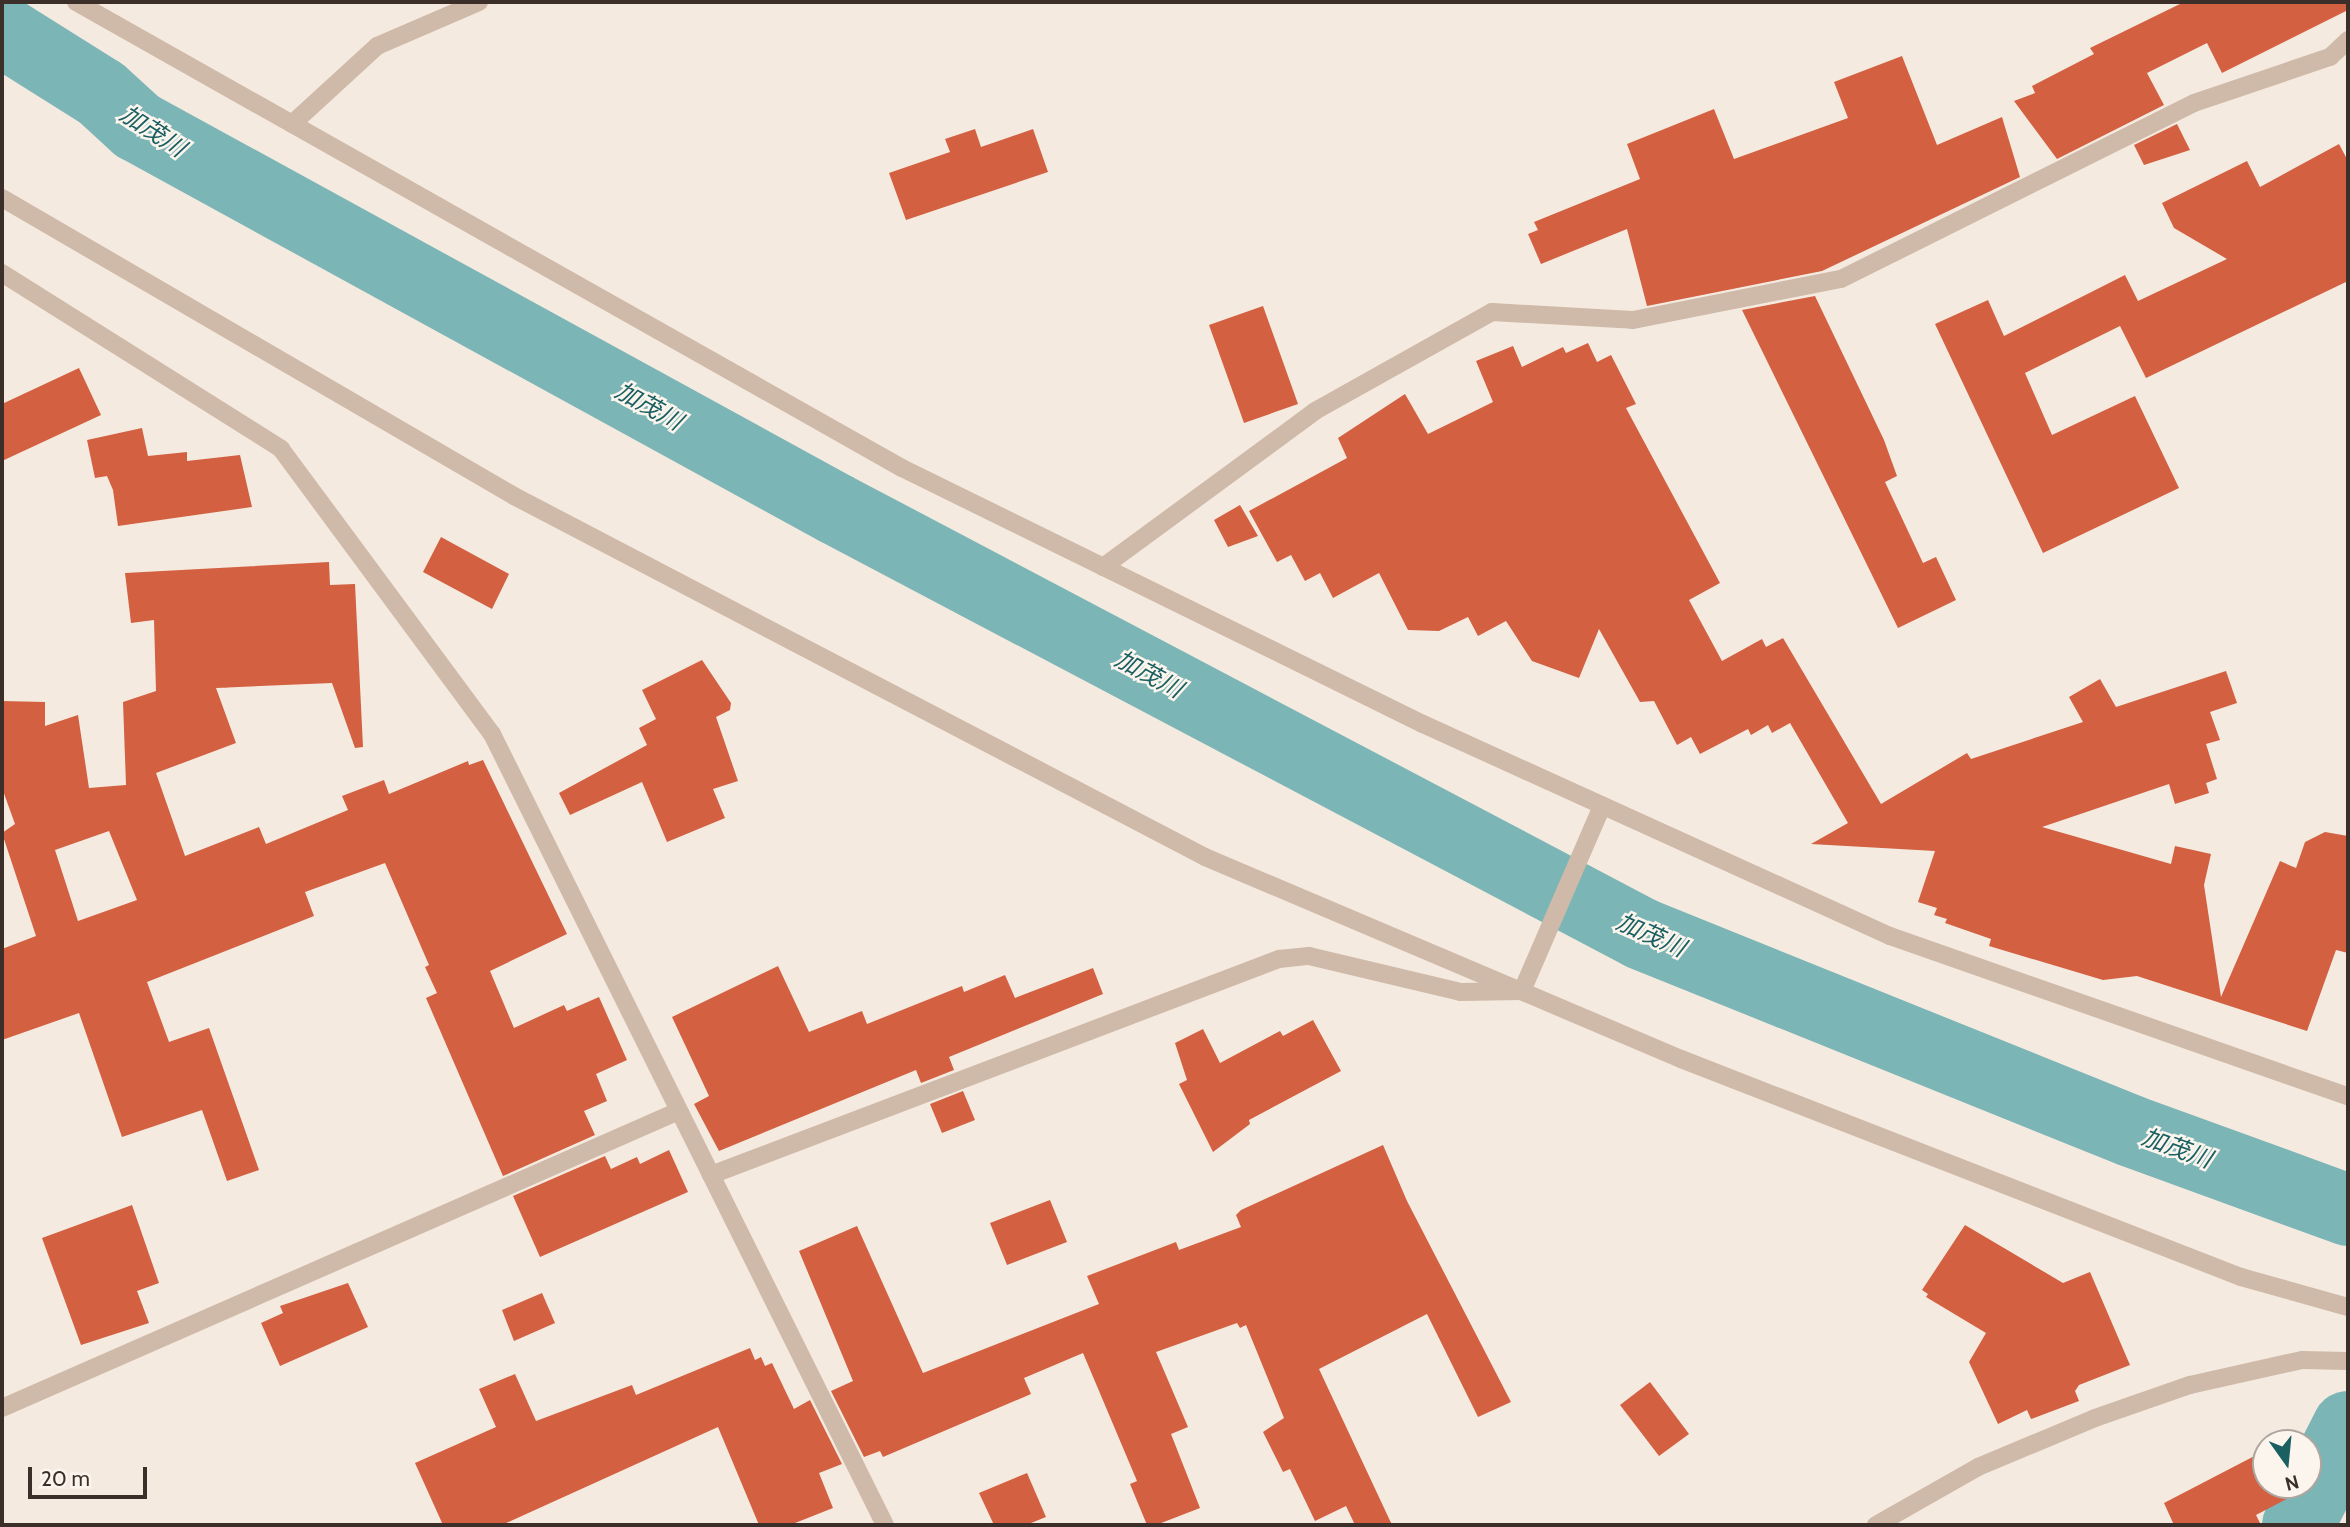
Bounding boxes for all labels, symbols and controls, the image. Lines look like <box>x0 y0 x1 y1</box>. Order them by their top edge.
water label: 加茂川 <box>115 99 191 163</box>
water label: 加茂川 <box>611 376 687 436</box>
water label: 加茂川 <box>1110 644 1188 704</box>
water label: 加茂川 <box>1612 907 1690 963</box>
water label: 加茂川 <box>2138 1122 2216 1174</box>
north arrow <box>2252 1429 2322 1499</box>
scale bar <box>32 1454 150 1498</box>
text: 20 m <box>41 1466 90 1491</box>
text: N <box>2283 1470 2302 1496</box>

